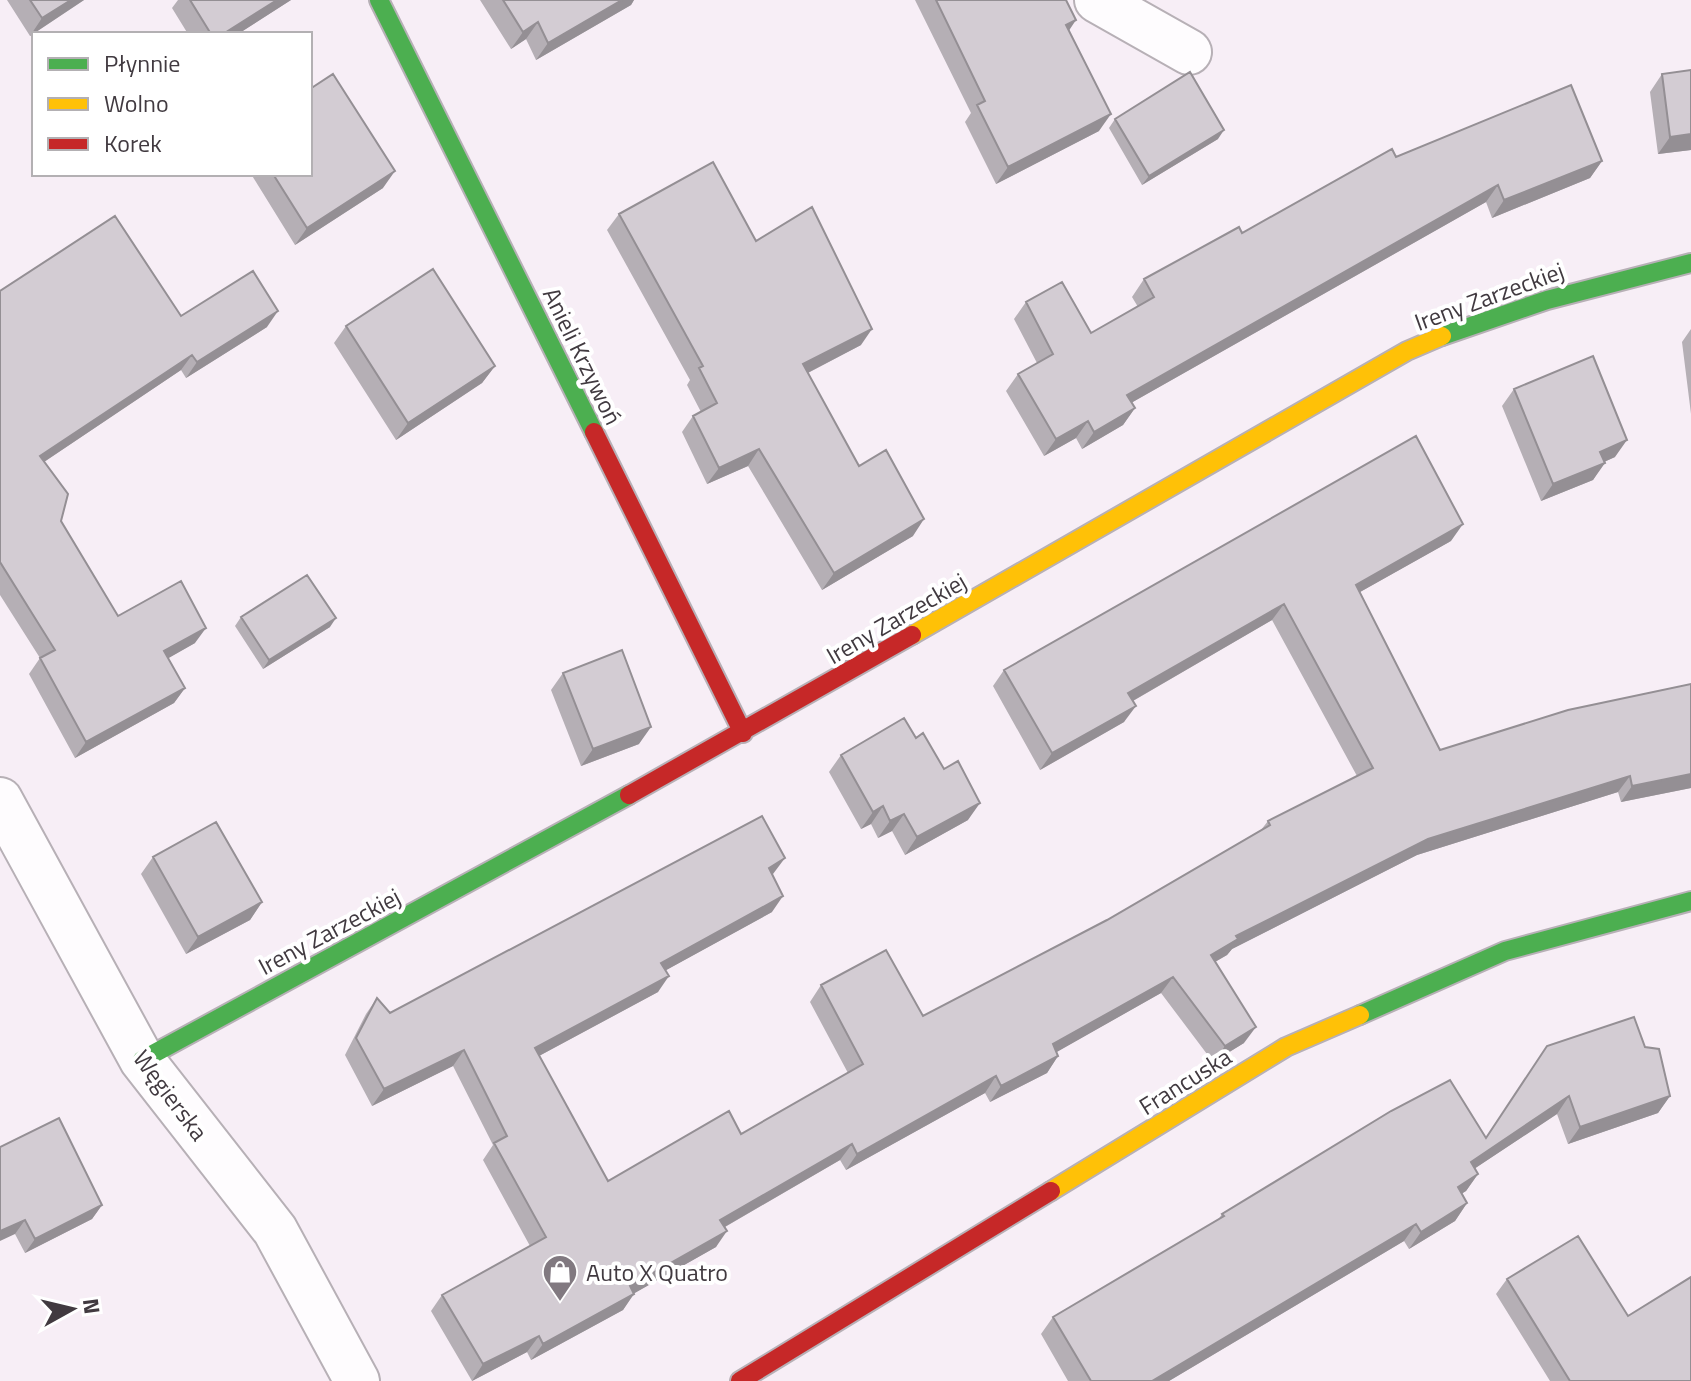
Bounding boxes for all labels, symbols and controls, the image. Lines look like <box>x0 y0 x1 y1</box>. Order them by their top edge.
legend <box>32 32 312 176</box>
text: Płynnie <box>104 45 180 81</box>
text: Wolno <box>104 85 169 121</box>
text: Korek <box>104 125 162 161</box>
street label: Ireny Zarzeckiej <box>1409 252 1569 340</box>
street label: Anieli Krzywoń <box>534 281 632 431</box>
street label: Ireny Zarzeckiej <box>819 563 973 673</box>
street label: Ireny Zarzeckiej <box>251 878 407 984</box>
street label: Francuska <box>1132 1038 1238 1124</box>
street label: Węgierska <box>125 1042 217 1148</box>
shop icon: Auto X Quatro <box>541 1253 579 1303</box>
place label: Auto X Quatro <box>586 1254 728 1290</box>
north arrow <box>32 1269 112 1349</box>
text: N <box>74 1296 110 1316</box>

